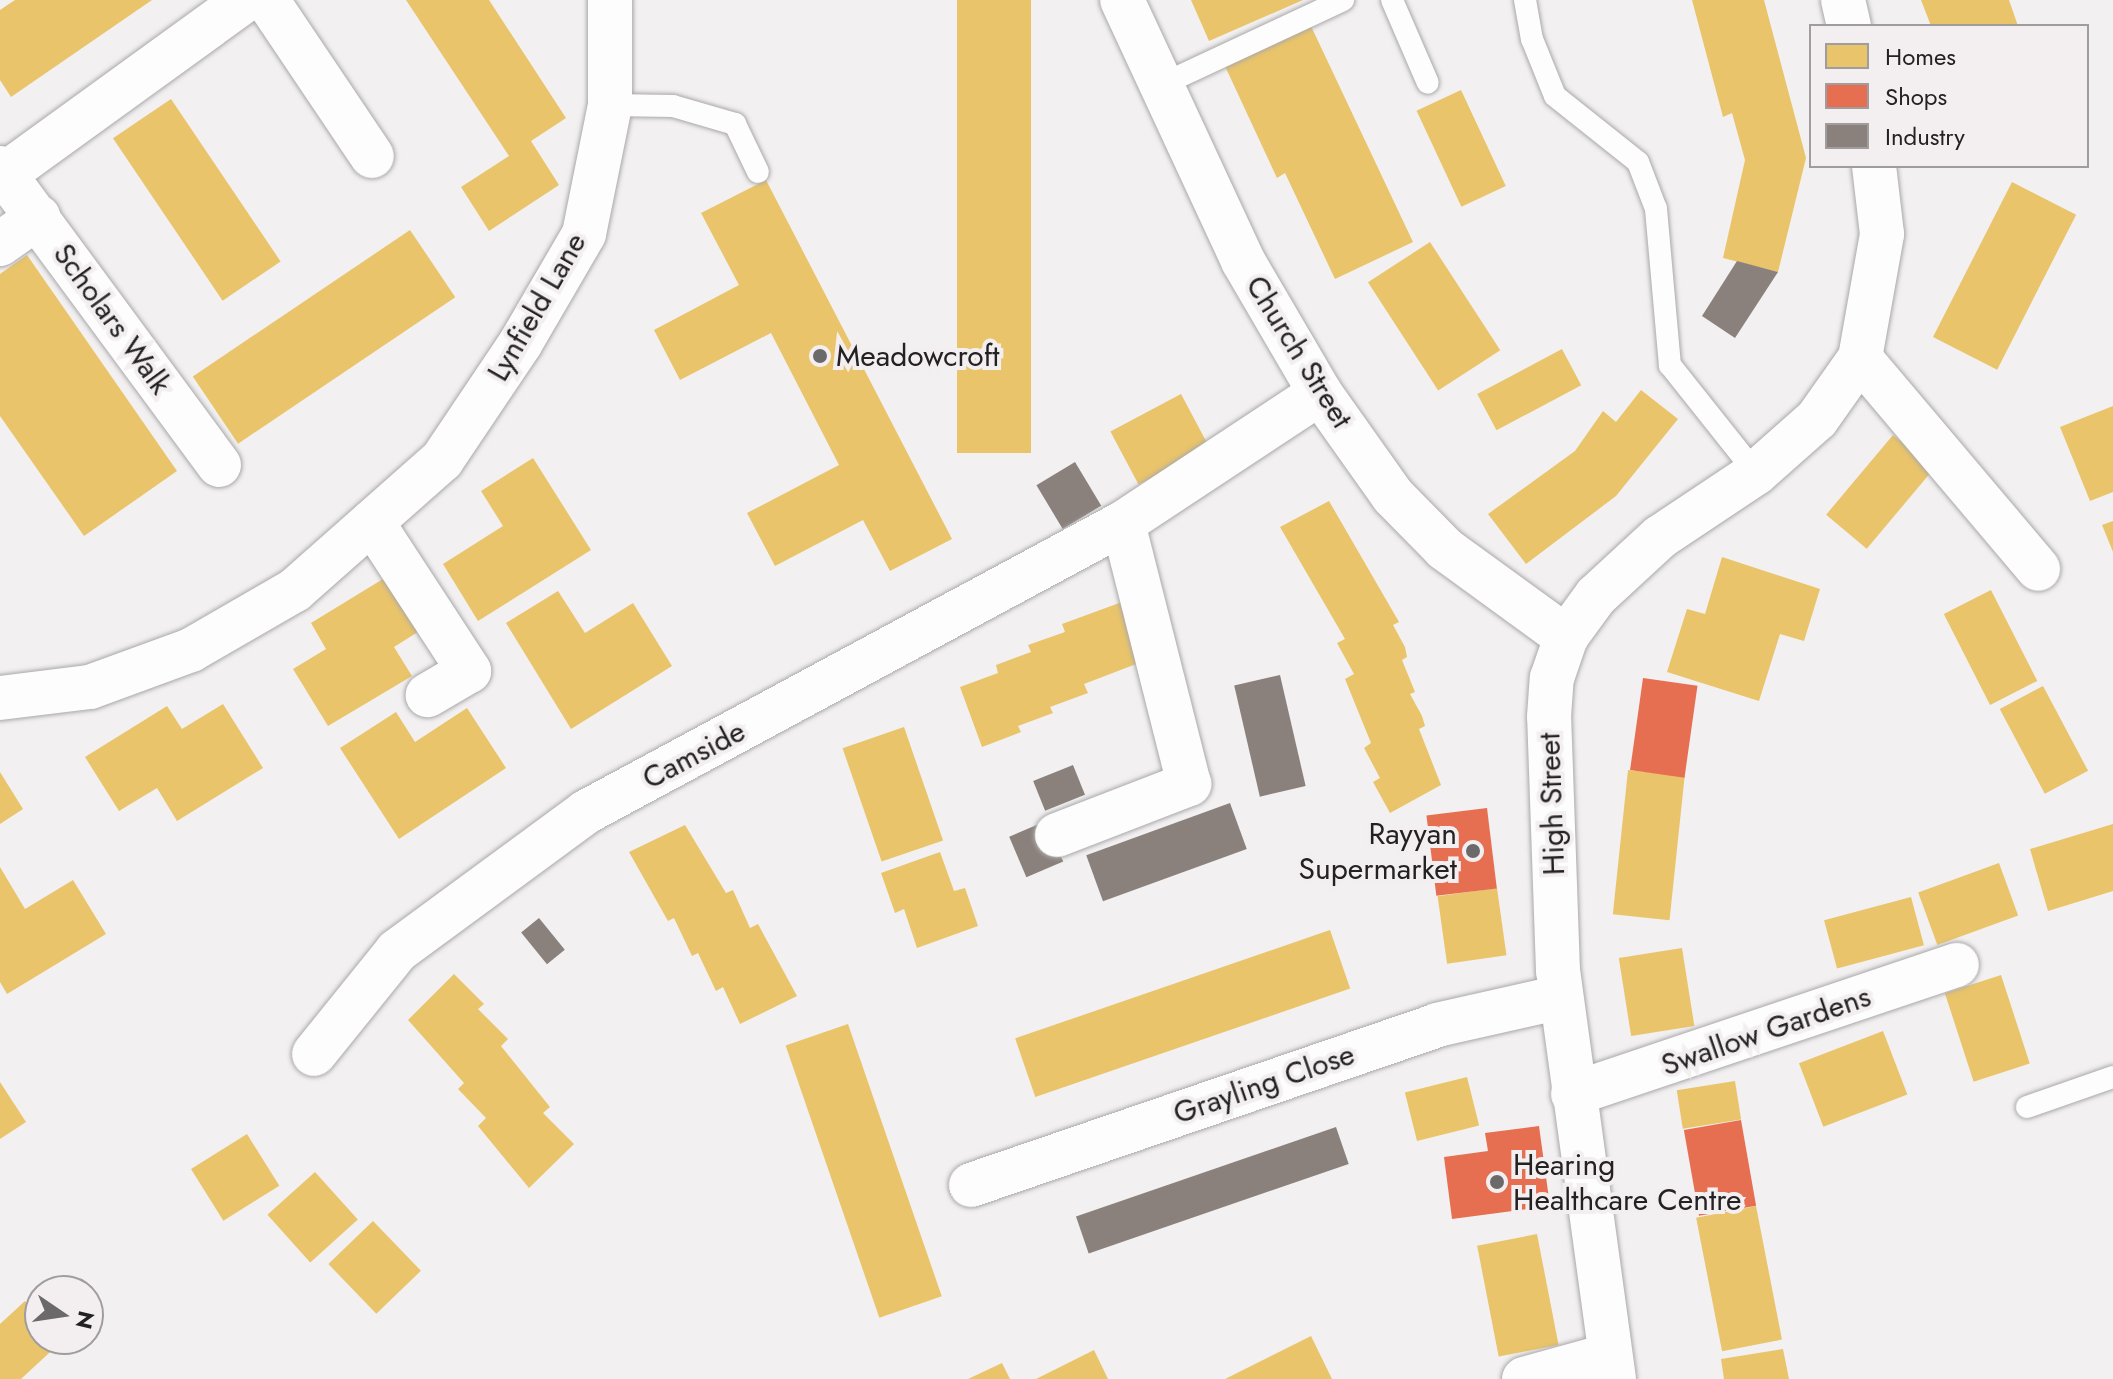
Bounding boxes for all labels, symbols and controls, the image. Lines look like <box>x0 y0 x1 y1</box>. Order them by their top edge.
legend <box>1809 24 2089 168</box>
text: Homes <box>1885 39 1956 74</box>
text: Shops <box>1885 79 1947 114</box>
text: Industry <box>1885 119 1965 154</box>
street label: Lynfield Lane <box>480 227 594 387</box>
street label: Scholars Walk <box>45 237 179 401</box>
street label: Church Street <box>1238 269 1360 435</box>
place label: Meadowcroft <box>836 338 999 374</box>
marker: Meadowcroft <box>811 347 829 365</box>
street label: Camside <box>637 713 751 797</box>
street label: High Street <box>1532 732 1572 876</box>
place label: Rayyan Supermarket <box>1298 816 1457 886</box>
marker: Rayyan Supermarket <box>1464 842 1482 860</box>
street label: Swallow Gardens <box>1657 978 1875 1084</box>
street label: Grayling Close <box>1169 1036 1359 1132</box>
place label: Hearing Healthcare Centre <box>1513 1147 1741 1218</box>
marker: Hearing Healthcare Centre <box>1488 1173 1506 1191</box>
north arrow <box>24 1275 104 1355</box>
text: N <box>68 1308 103 1332</box>

